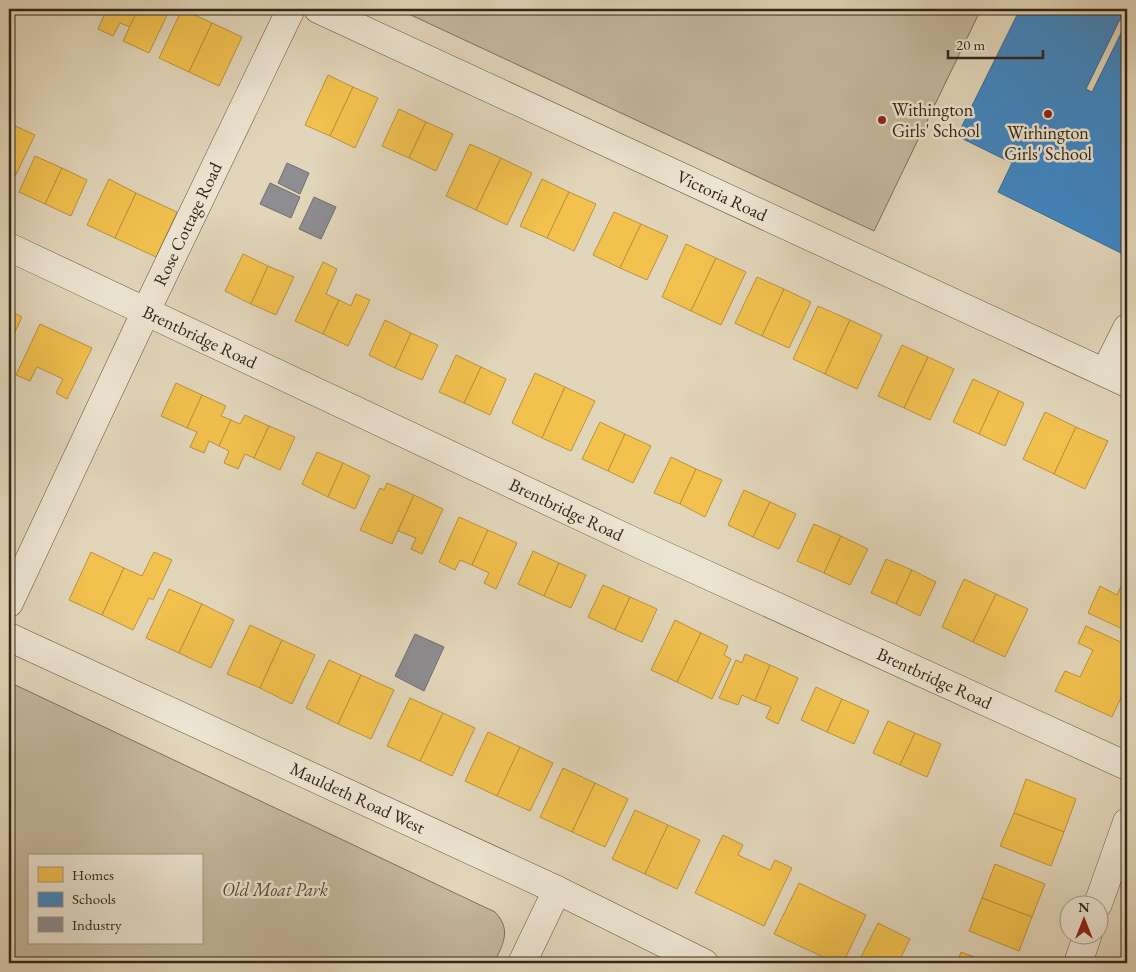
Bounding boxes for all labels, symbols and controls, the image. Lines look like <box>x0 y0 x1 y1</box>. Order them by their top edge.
scale bar <box>948 28 1044 60</box>
text: 20 m <box>956 35 985 54</box>
place label: Withington Girls' School <box>892 98 980 142</box>
marker: Wirhington Girls' School <box>1042 108 1054 120</box>
marker: Withington Girls' School <box>876 114 888 126</box>
place label: Wirhington Girls' School <box>1004 121 1092 165</box>
street label: Rose Cottage Road <box>148 157 227 289</box>
street label: Victoria Road <box>673 164 772 226</box>
street label: Brentbridge Road <box>139 300 262 374</box>
street label: Brentbridge Road <box>506 472 628 546</box>
street label: Brentbridge Road <box>873 642 997 714</box>
street label: Mauldeth Road West <box>287 756 429 839</box>
legend <box>28 854 202 944</box>
text: Homes <box>72 865 114 884</box>
park label: Old Moat Park <box>222 878 328 901</box>
text: Schools <box>72 889 116 908</box>
north arrow <box>1058 894 1108 944</box>
text: N <box>1078 898 1090 916</box>
text: Industry <box>72 915 122 934</box>

